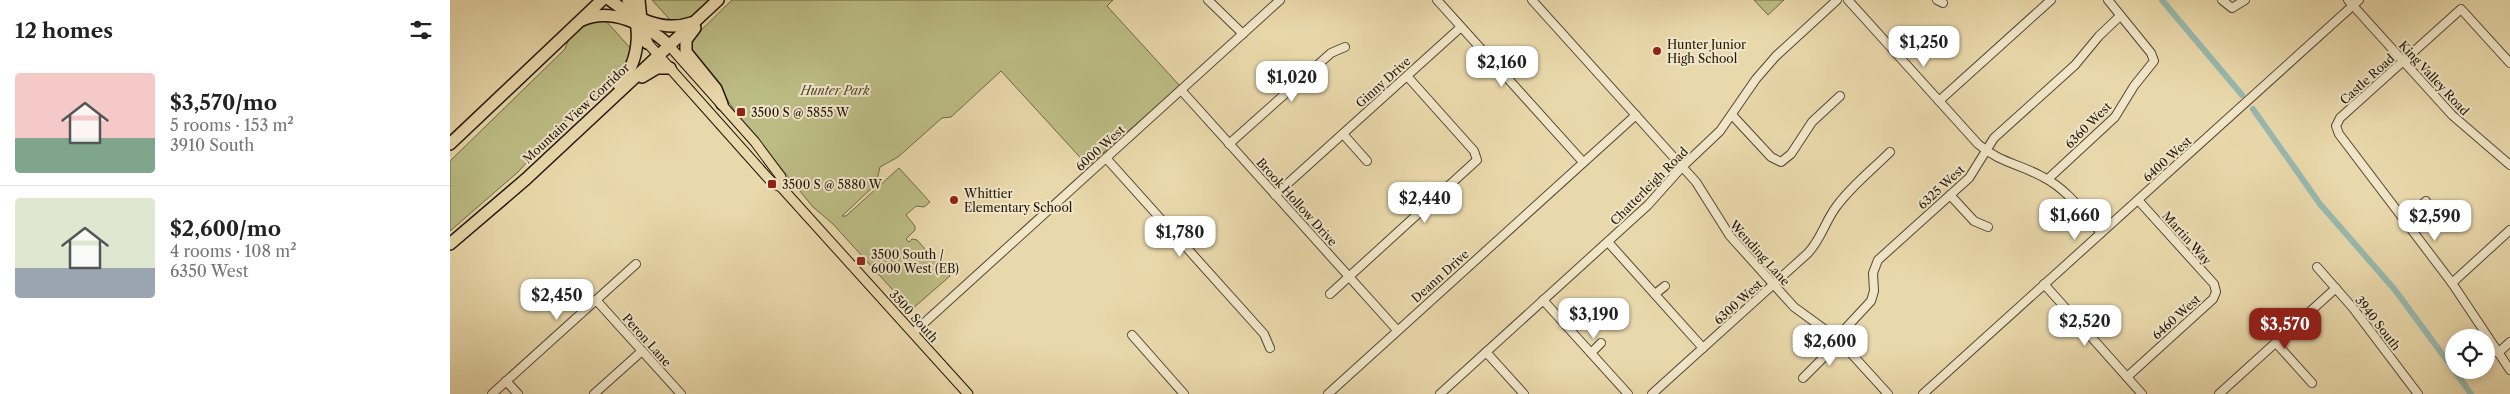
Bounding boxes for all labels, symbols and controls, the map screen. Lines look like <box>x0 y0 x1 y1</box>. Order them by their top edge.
icon: filters <box>407 16 435 44</box>
text: 12 homes <box>15 18 113 43</box>
pin: $1,250 <box>1883 26 1965 68</box>
text: $1,250 <box>1899 32 1949 52</box>
place label: Hunter Junior High School <box>1667 37 1746 66</box>
street label: King Valley Road <box>2396 38 2473 119</box>
marker: Hunter Junior High School <box>1651 45 1663 57</box>
pin: $2,160 <box>1461 46 1543 88</box>
street label: Castle Road <box>2337 50 2398 107</box>
text: $2,160 <box>1477 52 1527 72</box>
street label: Ginny Drive <box>1352 53 1414 111</box>
street label: Mountain View Corridor <box>520 60 632 166</box>
pin: $1,020 <box>1251 61 1333 103</box>
text: $1,020 <box>1267 67 1317 87</box>
park label: Hunter Park <box>800 83 870 98</box>
text: $3,570/mo <box>170 90 277 115</box>
icon: home <box>55 93 115 153</box>
street label: 6360 West <box>2062 98 2115 151</box>
place label: 3500 S @ 5855 W <box>751 105 850 120</box>
marker: 3500 S @ 5855 W <box>735 106 747 118</box>
text: 5 rooms · 153 m² <box>170 115 294 135</box>
street label: 6000 West <box>1072 122 1128 174</box>
street label: 6400 West <box>2140 133 2195 185</box>
text: 3910 South <box>170 135 254 155</box>
street label: Chatterleigh Road <box>1607 143 1692 228</box>
street label: Brook Hollow Drive <box>1254 155 1341 249</box>
street label: 6325 West <box>1915 161 1968 212</box>
place label: 3500 S @ 5880 W <box>782 177 883 192</box>
marker: 3500 S @ 5880 W <box>766 178 778 190</box>
pin: $2,440 <box>1384 182 1466 224</box>
place label: Whittier Elementary School <box>963 186 1073 215</box>
text: $2,440 <box>1399 188 1451 208</box>
marker: Whittier Elementary School <box>948 194 960 206</box>
pin: $1,660 <box>2034 198 2116 241</box>
pin: $2,590 <box>2394 200 2476 242</box>
text: $1,660 <box>2050 205 2100 225</box>
text: $2,590 <box>2409 206 2461 226</box>
street label: Martin Way <box>2159 208 2215 268</box>
text: $2,600/mo <box>170 216 281 241</box>
pin: $1,780 <box>1139 216 1221 258</box>
street label: Wending Lane <box>1726 216 1793 289</box>
icon: home <box>55 218 115 278</box>
text: $1,780 <box>1156 222 1204 242</box>
text: 4 rooms · 108 m² <box>170 241 297 261</box>
street label: Deann Drive <box>1408 246 1472 306</box>
place label: 3500 South / 6000 West (EB) <box>871 247 959 276</box>
marker: 3500 South / 6000 West (EB) <box>855 255 867 267</box>
text: 6350 West <box>170 261 248 281</box>
street label: 6300 West <box>1711 276 1766 328</box>
pin: $2,450 <box>516 278 598 321</box>
text: $2,450 <box>531 285 583 305</box>
street label: 3500 South <box>887 287 942 346</box>
street label: 6460 West <box>2149 291 2204 343</box>
street label: 3940 South <box>2352 293 2404 354</box>
pin: $3,190 <box>1553 298 1635 340</box>
text: $3,190 <box>1569 304 1619 324</box>
pin: $2,520 <box>2044 304 2126 347</box>
pin: $3,570 <box>2244 308 2326 350</box>
street label: Peron Lane <box>619 311 675 370</box>
text: $2,520 <box>2059 311 2111 331</box>
text: $3,570 <box>2260 314 2310 334</box>
pin: $2,600 <box>1789 324 1871 367</box>
map controls <box>2445 329 2495 379</box>
button: locate <box>2445 329 2495 379</box>
text: $2,600 <box>1804 331 1856 351</box>

